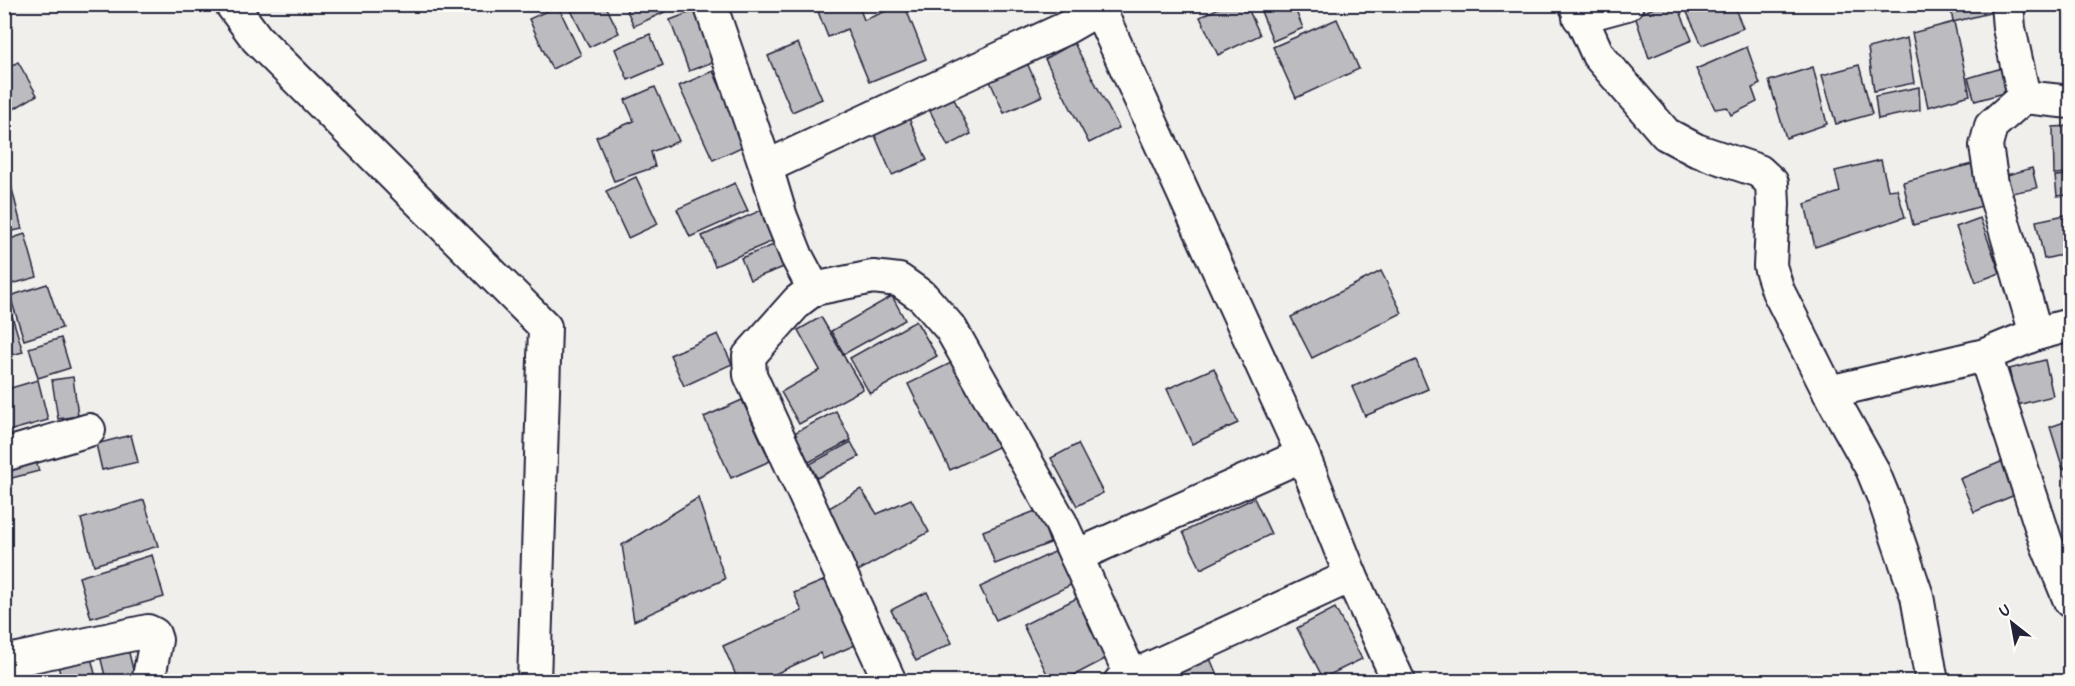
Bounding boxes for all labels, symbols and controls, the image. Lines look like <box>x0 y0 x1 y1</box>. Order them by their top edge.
north arrow <box>1982 593 2042 653</box>
text: U <box>1995 598 2014 622</box>

